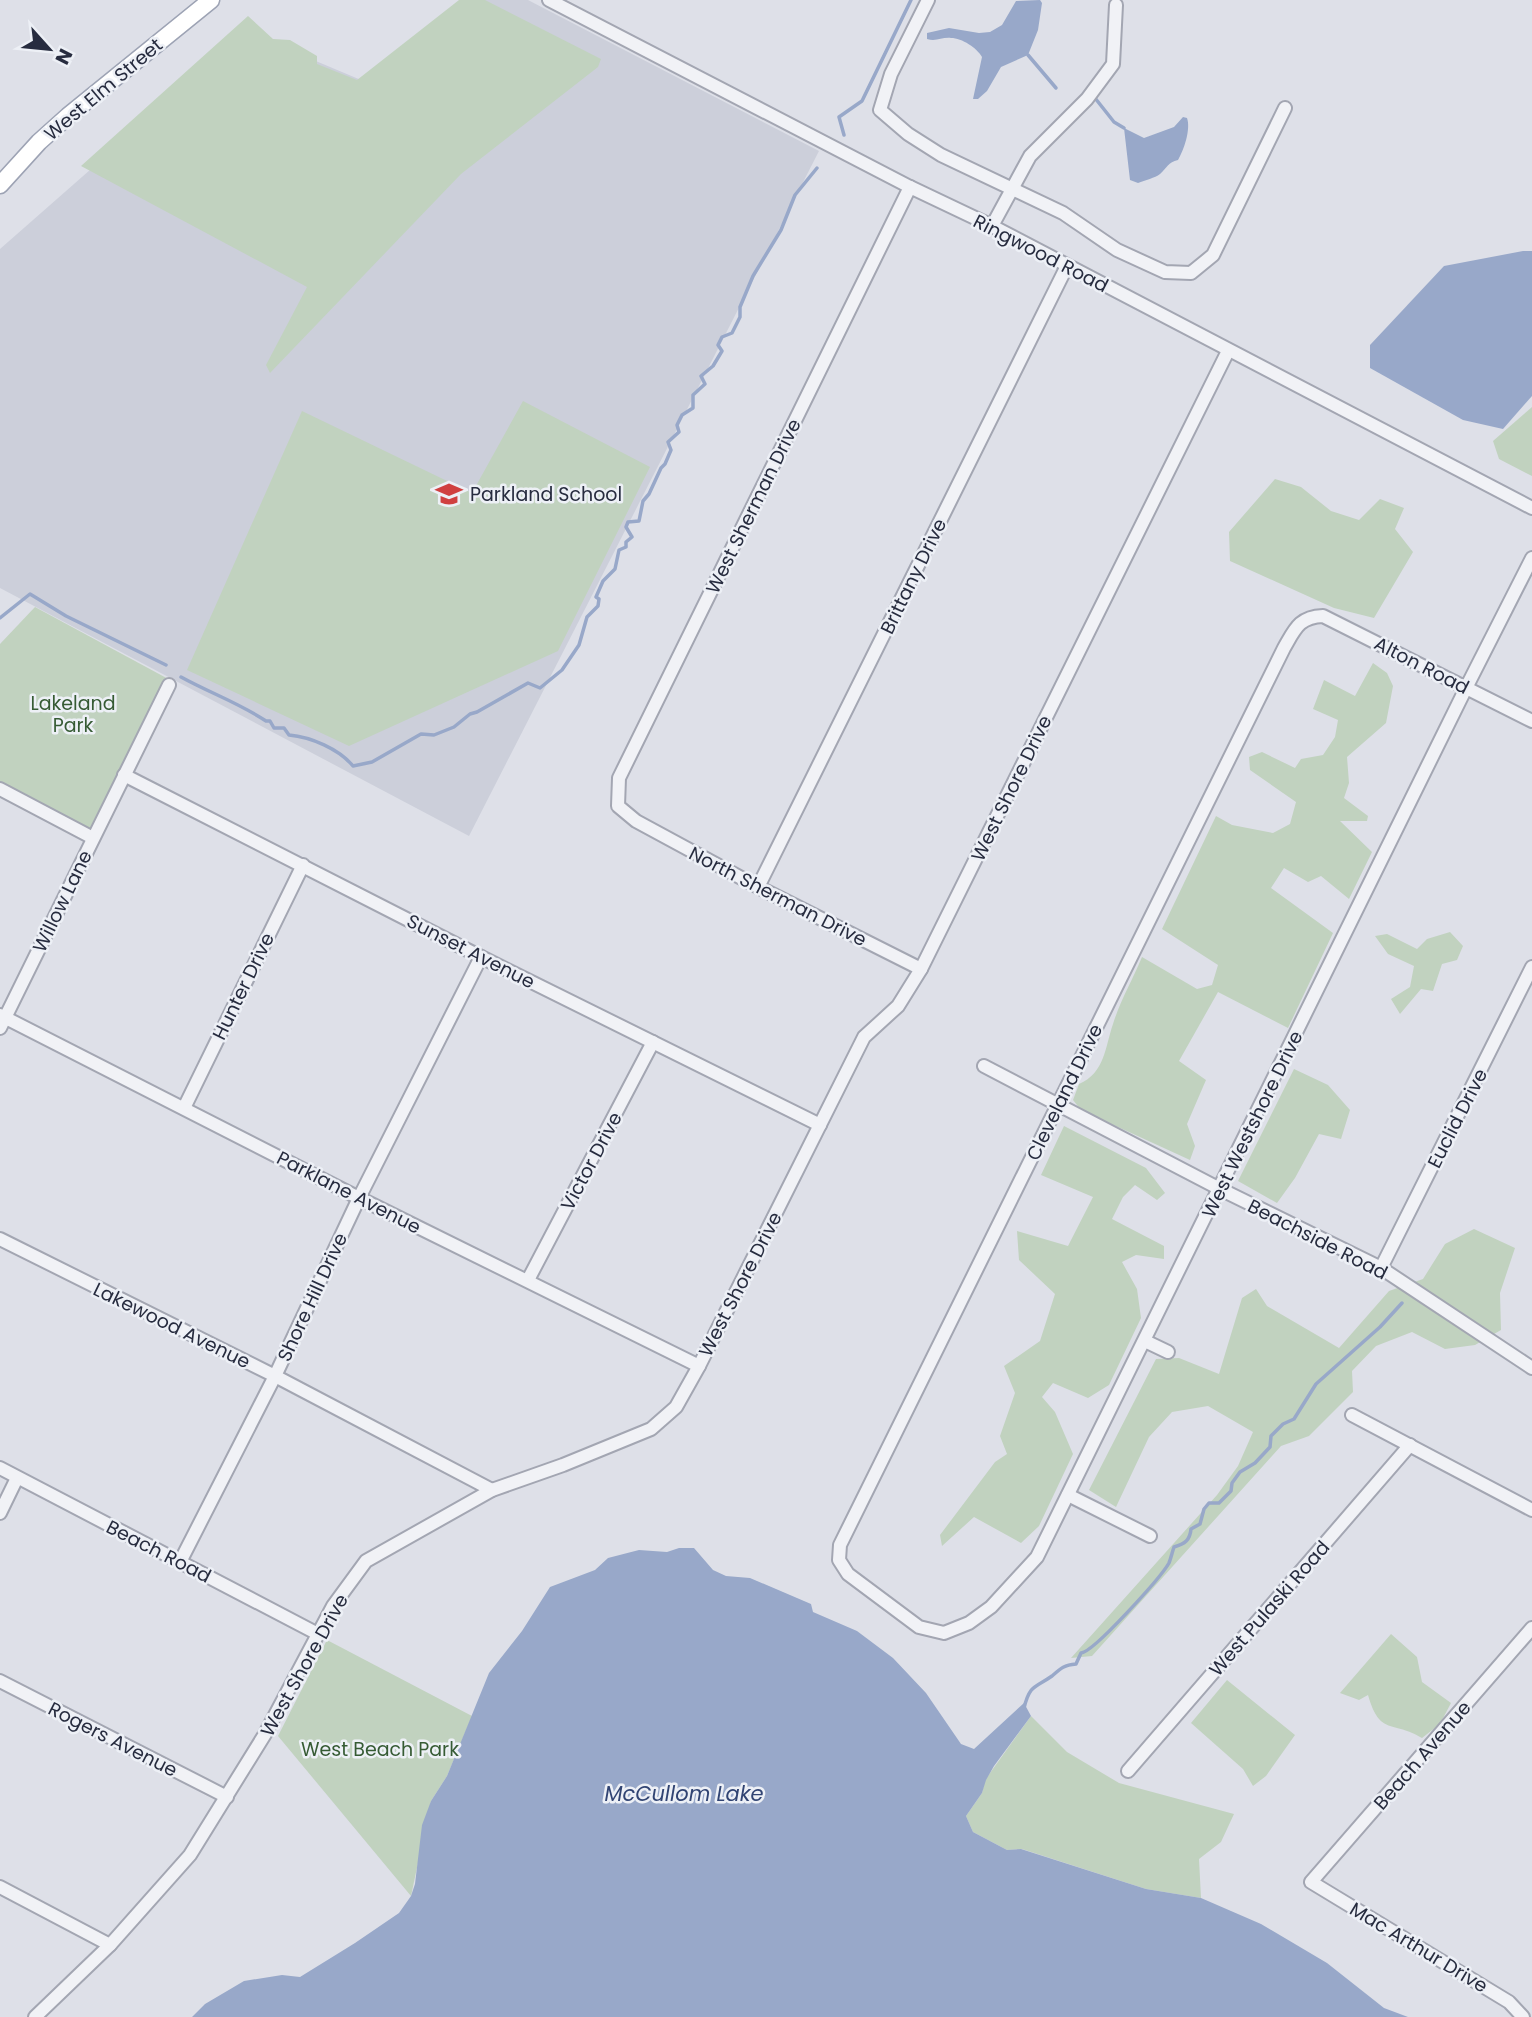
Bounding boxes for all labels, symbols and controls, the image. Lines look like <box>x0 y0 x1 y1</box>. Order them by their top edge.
north arrow <box>14 14 84 84</box>
street label: West Elm Street <box>38 32 168 147</box>
text: N <box>48 44 79 69</box>
street label: Ringwood Road <box>969 208 1113 299</box>
street label: West Sherman Drive <box>699 414 808 598</box>
school or university icon: Parkland School <box>434 479 464 509</box>
place label: Parkland School <box>470 481 622 508</box>
street label: Brittany Drive <box>874 514 953 639</box>
street label: Alton Road <box>1370 630 1474 701</box>
park label: Lakeland Park <box>30 690 116 739</box>
street label: West Shore Drive <box>964 711 1058 866</box>
street label: North Sherman Drive <box>684 840 871 953</box>
street label: Willow Lane <box>26 846 99 957</box>
street label: Sunset Avenue <box>402 908 540 995</box>
street label: Hunter Drive <box>206 928 281 1044</box>
street label: Cleveland Drive <box>1020 1019 1109 1165</box>
street label: West Westshore Drive <box>1195 1026 1310 1222</box>
street label: Euclid Drive <box>1421 1064 1494 1173</box>
street label: Victor Drive <box>554 1107 629 1215</box>
street label: Parklane Avenue <box>272 1144 426 1240</box>
street label: Beachside Road <box>1243 1193 1392 1286</box>
street label: West Shore Drive <box>692 1207 789 1361</box>
street label: Shore Hill Drive <box>271 1228 354 1366</box>
street label: Lakewood Avenue <box>89 1276 255 1375</box>
street label: Beach Road <box>102 1513 216 1589</box>
street label: West Pulaski Road <box>1203 1535 1336 1682</box>
street label: West Shore Drive <box>254 1589 355 1741</box>
street label: Rogers Avenue <box>43 1695 182 1784</box>
street label: Beach Avenue <box>1367 1695 1477 1816</box>
park label: West Beach Park <box>301 1736 459 1763</box>
water label: McCullom Lake <box>604 1779 764 1808</box>
street label: Mac Arthur Drive <box>1345 1895 1493 1999</box>

